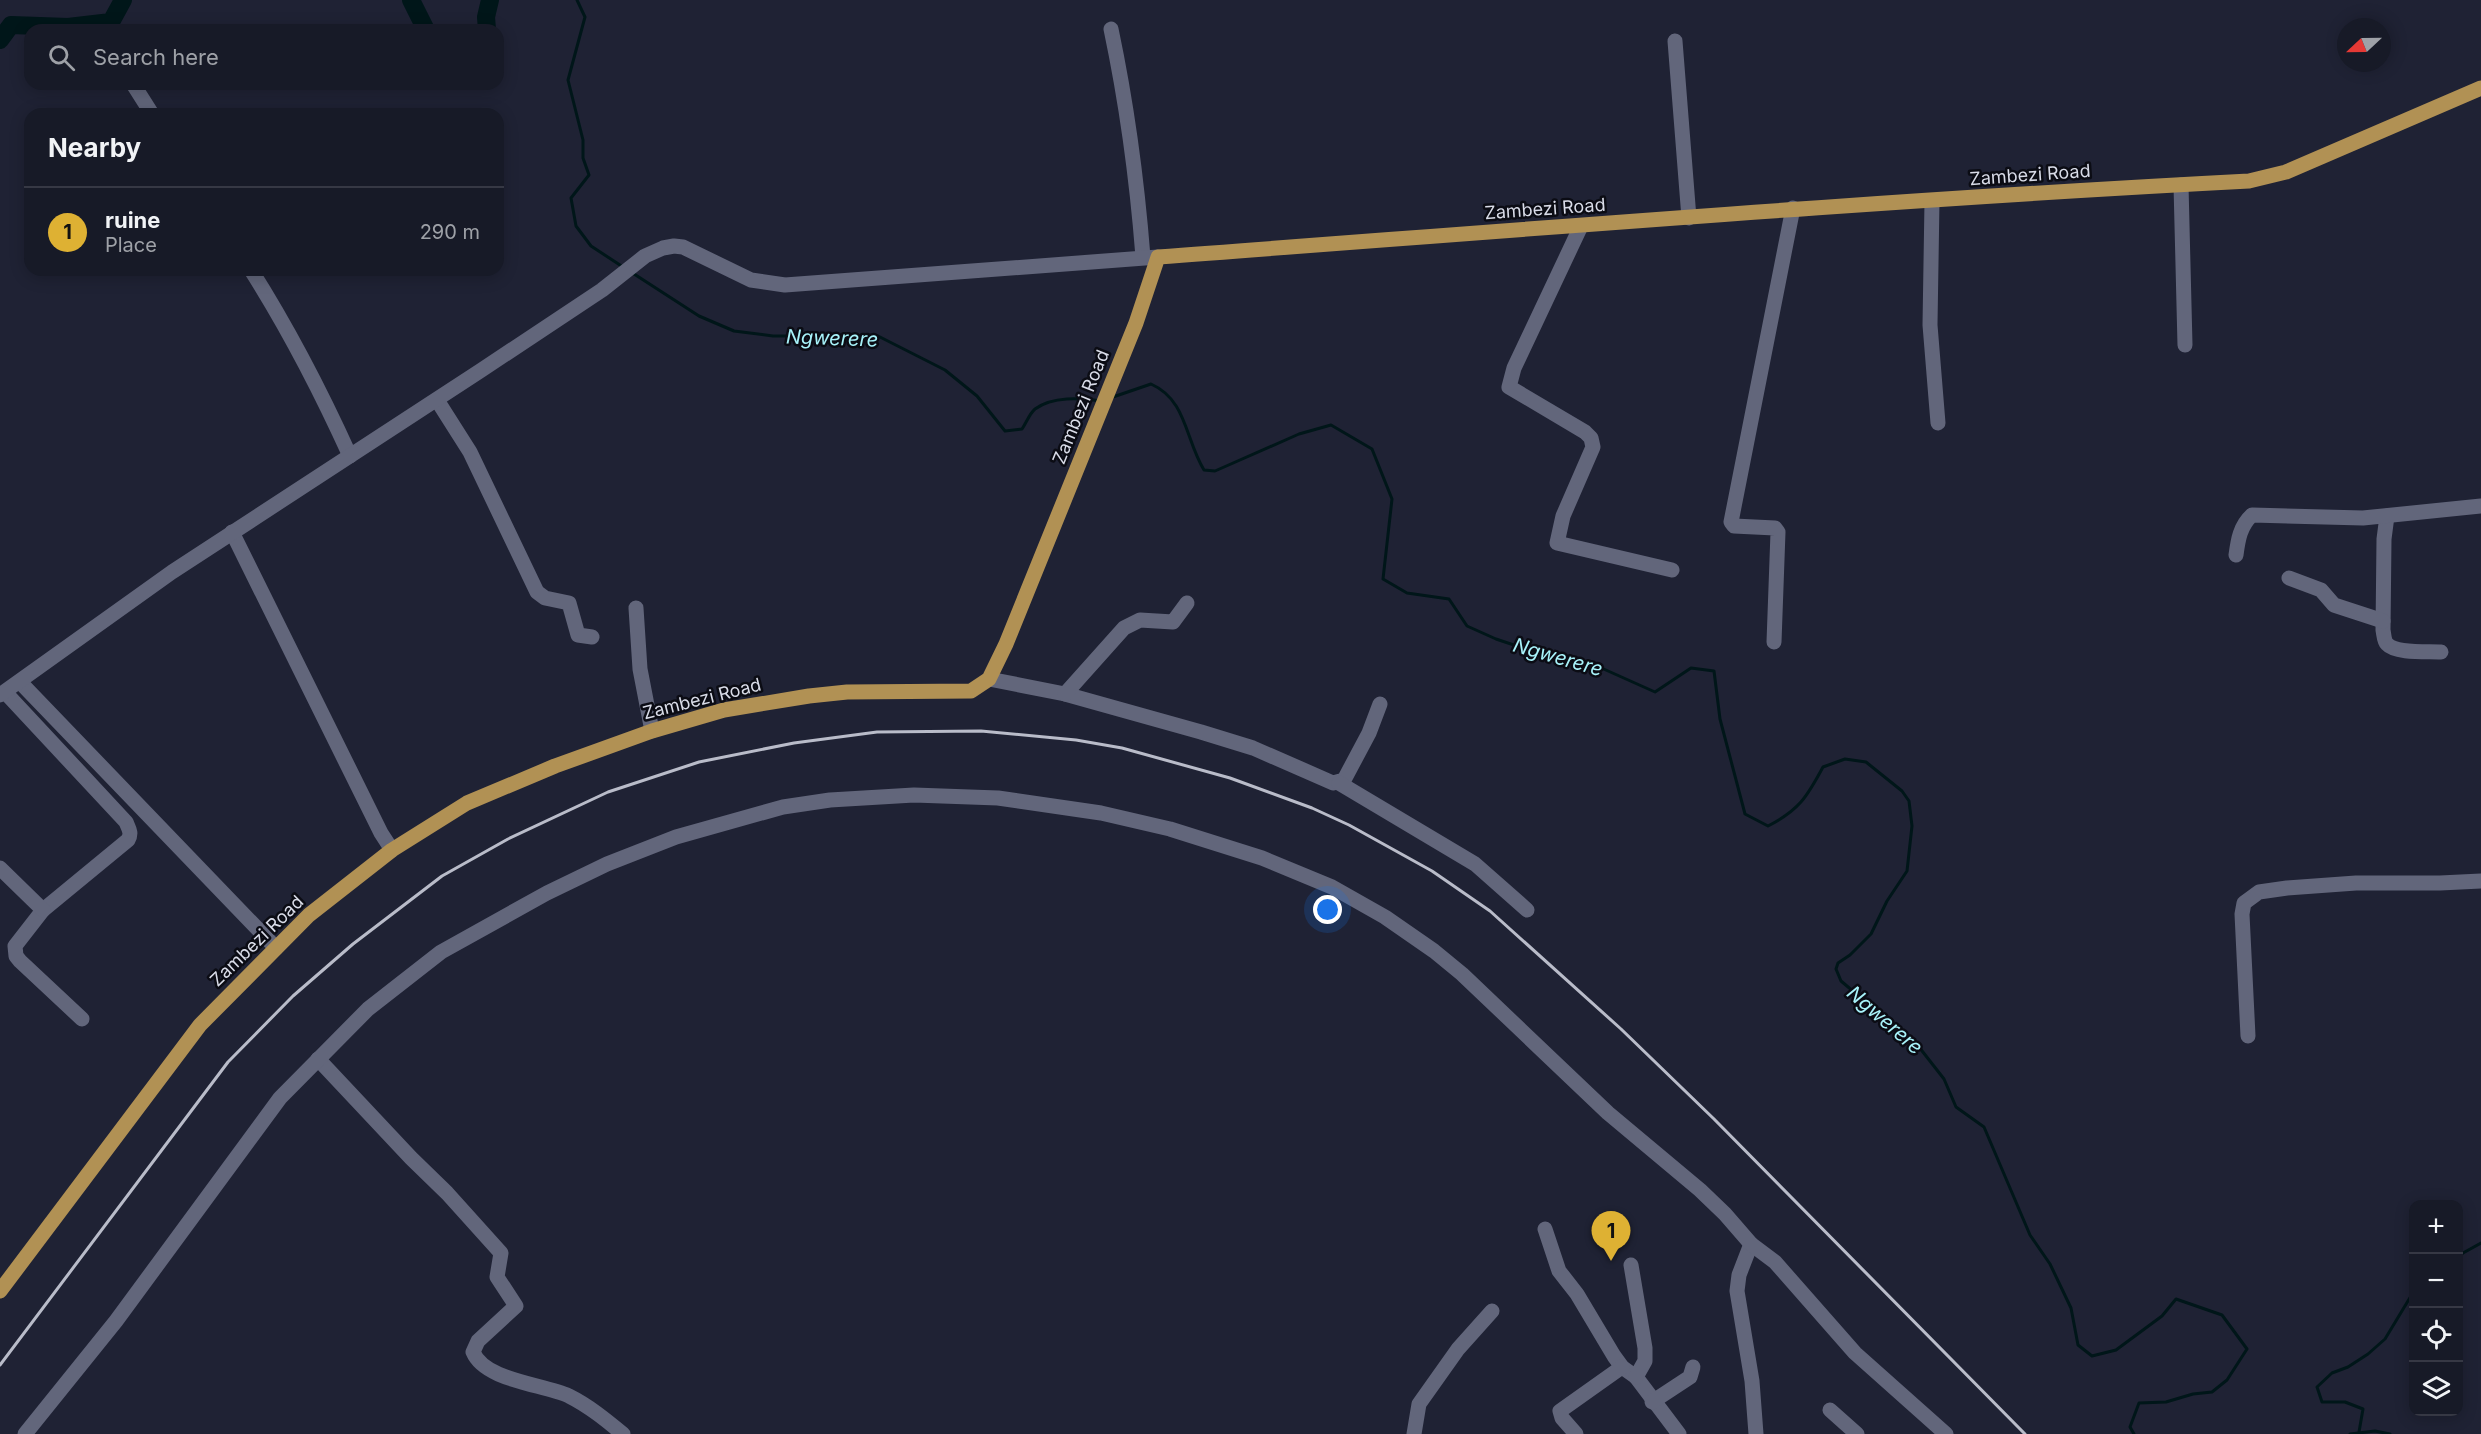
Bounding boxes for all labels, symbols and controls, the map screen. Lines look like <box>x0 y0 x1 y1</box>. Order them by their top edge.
north arrow <box>2337 18 2391 72</box>
search box <box>24 24 504 90</box>
icon: search <box>45 41 78 74</box>
text: Search here <box>93 44 219 70</box>
text: Nearby <box>48 132 141 163</box>
street label: Zambezi Road <box>1969 160 2091 189</box>
street label: Zambezi Road <box>1484 194 1606 223</box>
text: ruine <box>105 207 160 233</box>
text: 1 <box>63 220 72 244</box>
text: 290 m <box>420 220 480 244</box>
text: Place <box>105 233 157 257</box>
water label: Ngwerere <box>785 324 879 352</box>
street label: Zambezi Road <box>1048 347 1113 467</box>
water label: Ngwerere <box>1510 633 1606 681</box>
street label: Zambezi Road <box>641 674 763 723</box>
street label: Zambezi Road <box>206 891 308 990</box>
your location <box>1313 895 1342 924</box>
water label: Ngwerere <box>1842 981 1928 1059</box>
map controls <box>2409 1200 2463 1416</box>
button: + <box>2409 1200 2463 1254</box>
pin: 1 <box>1592 1212 1630 1261</box>
button: − <box>2409 1254 2463 1308</box>
button: locate <box>2409 1308 2463 1362</box>
button: layers <box>2409 1362 2463 1416</box>

